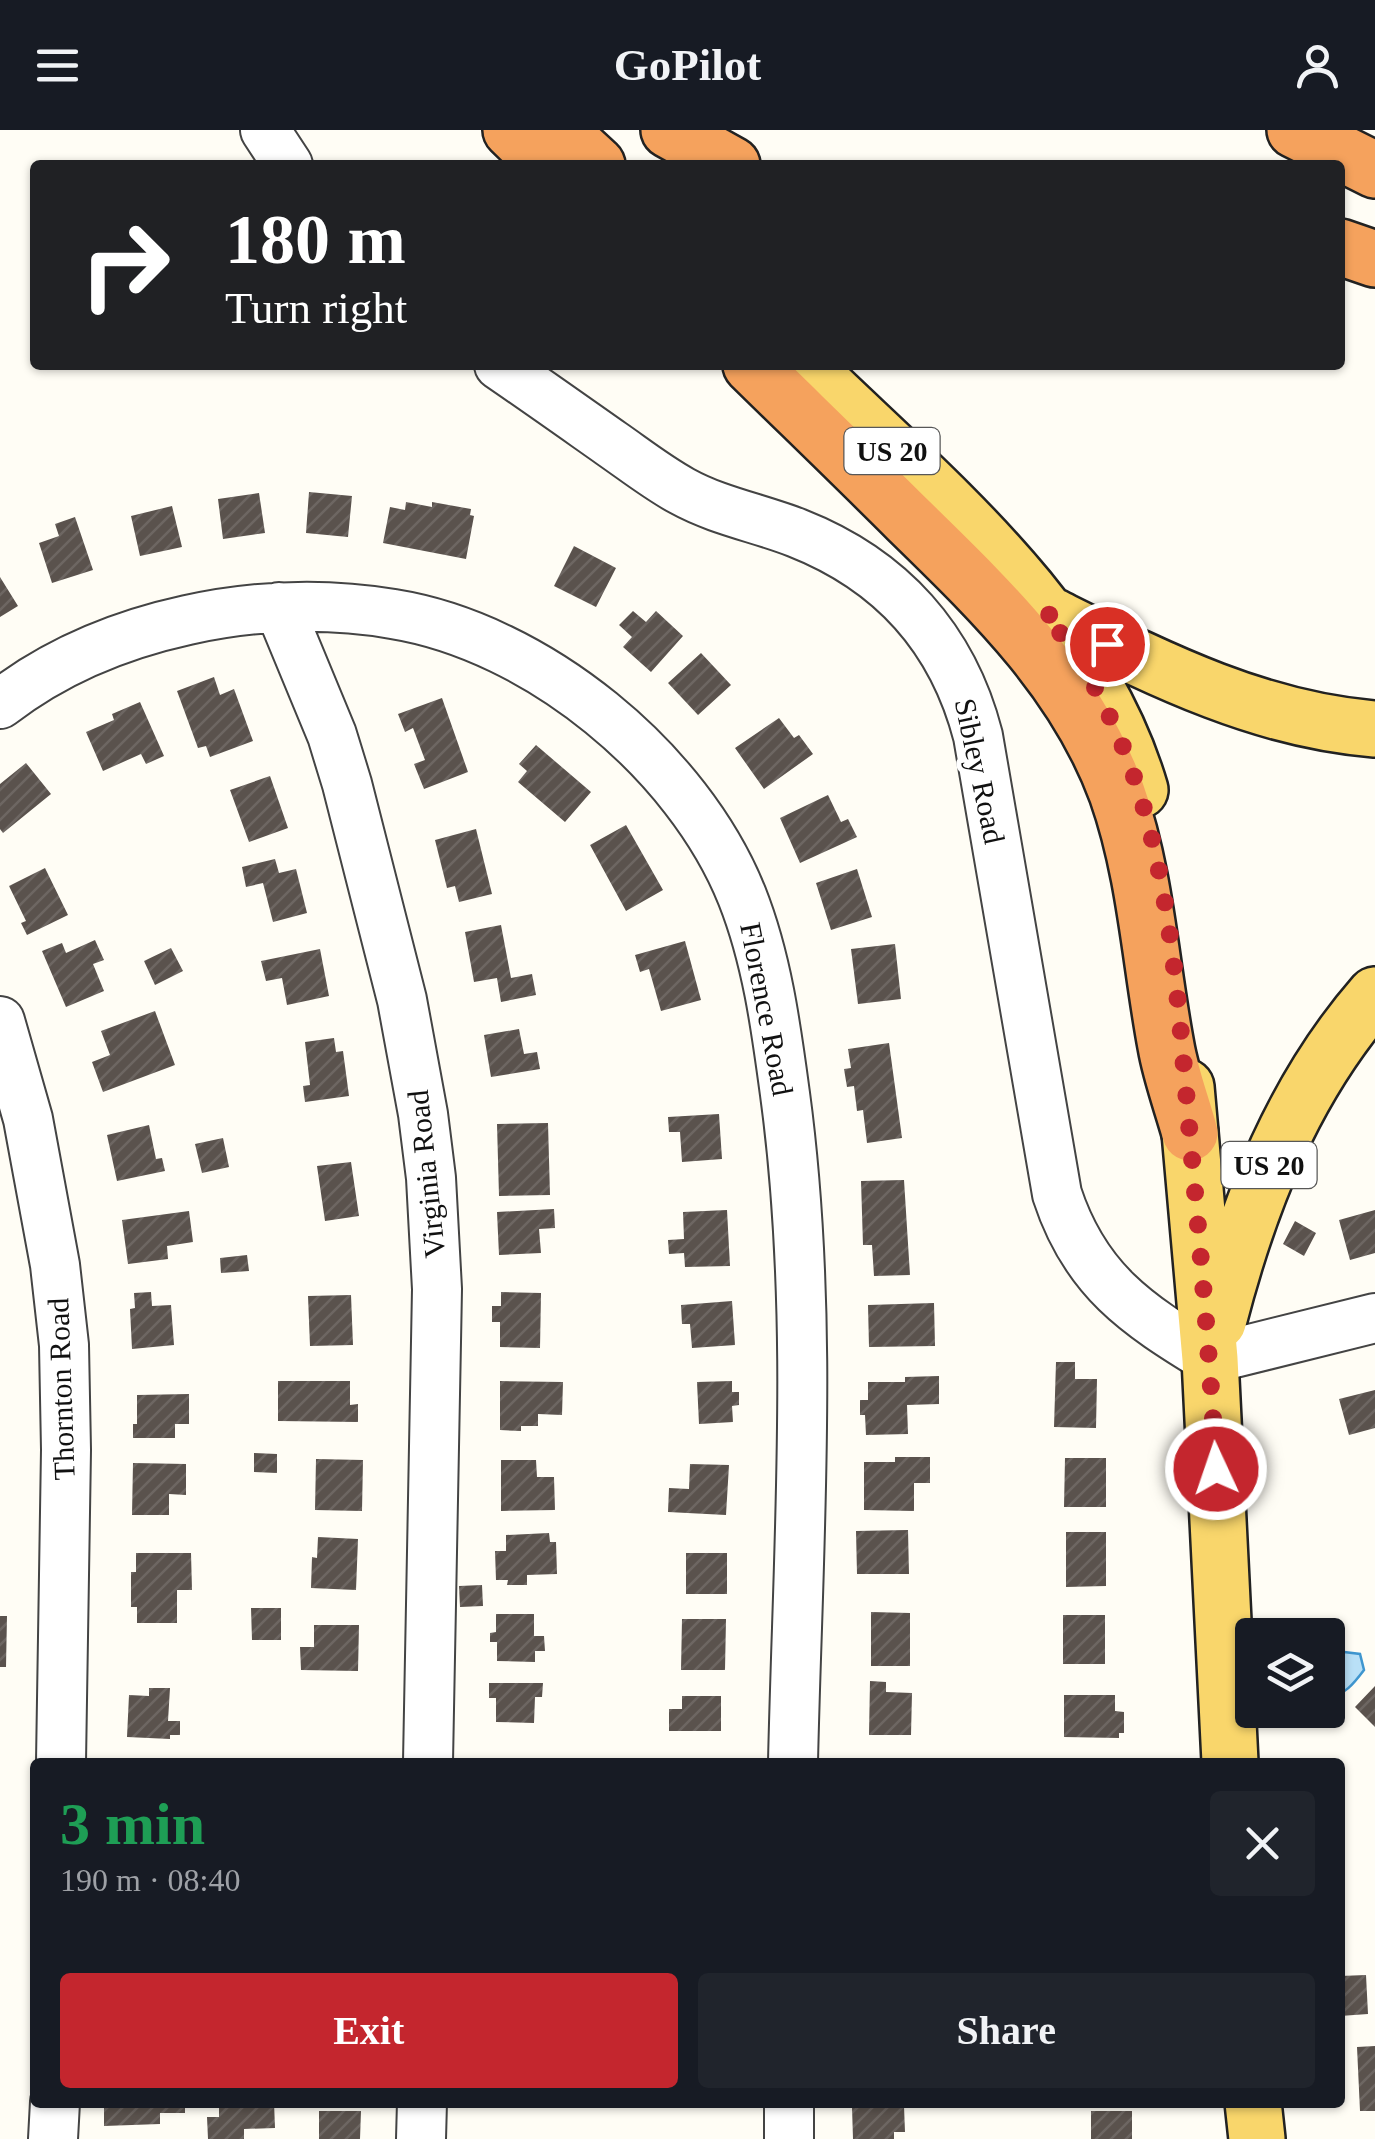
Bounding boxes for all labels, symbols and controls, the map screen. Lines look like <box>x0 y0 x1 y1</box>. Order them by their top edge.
icon: menu <box>30 38 85 93</box>
icon: person <box>1290 38 1345 93</box>
text: GoPilot <box>614 40 761 90</box>
icon: right <box>60 200 190 330</box>
text: 180 m <box>225 201 406 278</box>
text: Turn right <box>225 283 407 333</box>
road number: US 20 <box>844 428 940 474</box>
pin <box>1065 602 1150 687</box>
icon: arrive <box>1080 617 1135 672</box>
street label: Sibley Road <box>949 695 1011 847</box>
street label: Florence Road <box>734 920 800 1098</box>
street label: Virginia Road <box>401 1089 451 1259</box>
road number: US 20 <box>1222 1142 1316 1188</box>
street label: Thornton Road <box>41 1297 81 1481</box>
position arrow <box>1164 1417 1268 1521</box>
map controls <box>1235 1618 1345 1728</box>
button: layers <box>1235 1618 1345 1728</box>
text: 3 min <box>60 1791 205 1857</box>
button: close <box>1210 1791 1315 1896</box>
text: 190 m · 08:40 <box>60 1862 240 1898</box>
button: Exit <box>60 1973 678 2088</box>
button: Share <box>698 1973 1315 2088</box>

